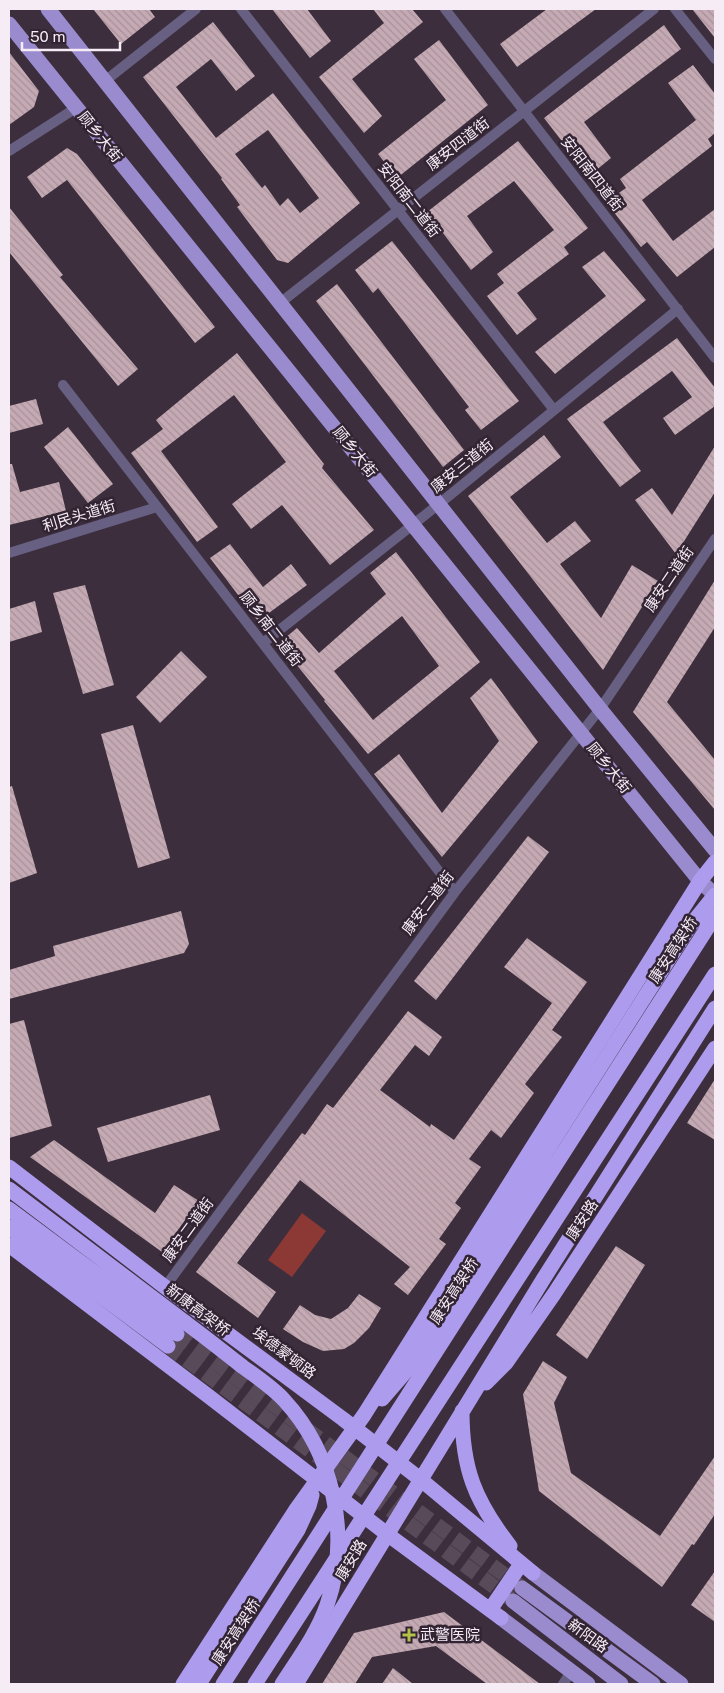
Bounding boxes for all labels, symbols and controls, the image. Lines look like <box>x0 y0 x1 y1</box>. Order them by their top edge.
scale bar <box>22 20 120 52</box>
text: 50 m <box>30 28 65 45</box>
street label: 顾乡大街 <box>75 108 126 165</box>
street label: 康安四道街 <box>423 114 492 173</box>
street label: 安阳南四道街 <box>558 133 627 214</box>
street label: 安阳南二道街 <box>375 159 444 240</box>
street label: 顾乡大街 <box>330 423 381 480</box>
street label: 康安三道街 <box>427 435 496 496</box>
street label: 利民头道街 <box>40 496 117 535</box>
street label: 康安二道街 <box>641 543 697 615</box>
street label: 顾乡南二道街 <box>237 588 306 669</box>
street label: 顾乡大街 <box>584 739 635 796</box>
street label: 康安二道街 <box>398 868 457 938</box>
street label: 康安高架桥 <box>645 914 700 986</box>
street label: 康安二道街 <box>159 1194 217 1265</box>
street label: 康安路 <box>562 1196 601 1243</box>
street label: 康安高架桥 <box>426 1255 481 1327</box>
street label: 新康高架桥 <box>163 1280 233 1339</box>
street label: 埃德蒙顿路 <box>249 1323 319 1382</box>
street label: 康安路 <box>332 1536 369 1583</box>
street label: 康安高架桥 <box>208 1596 263 1668</box>
street label: 新阳路 <box>565 1615 611 1656</box>
place label: 武警医院 <box>420 1626 480 1643</box>
marker: 武警医院 <box>402 1628 416 1642</box>

